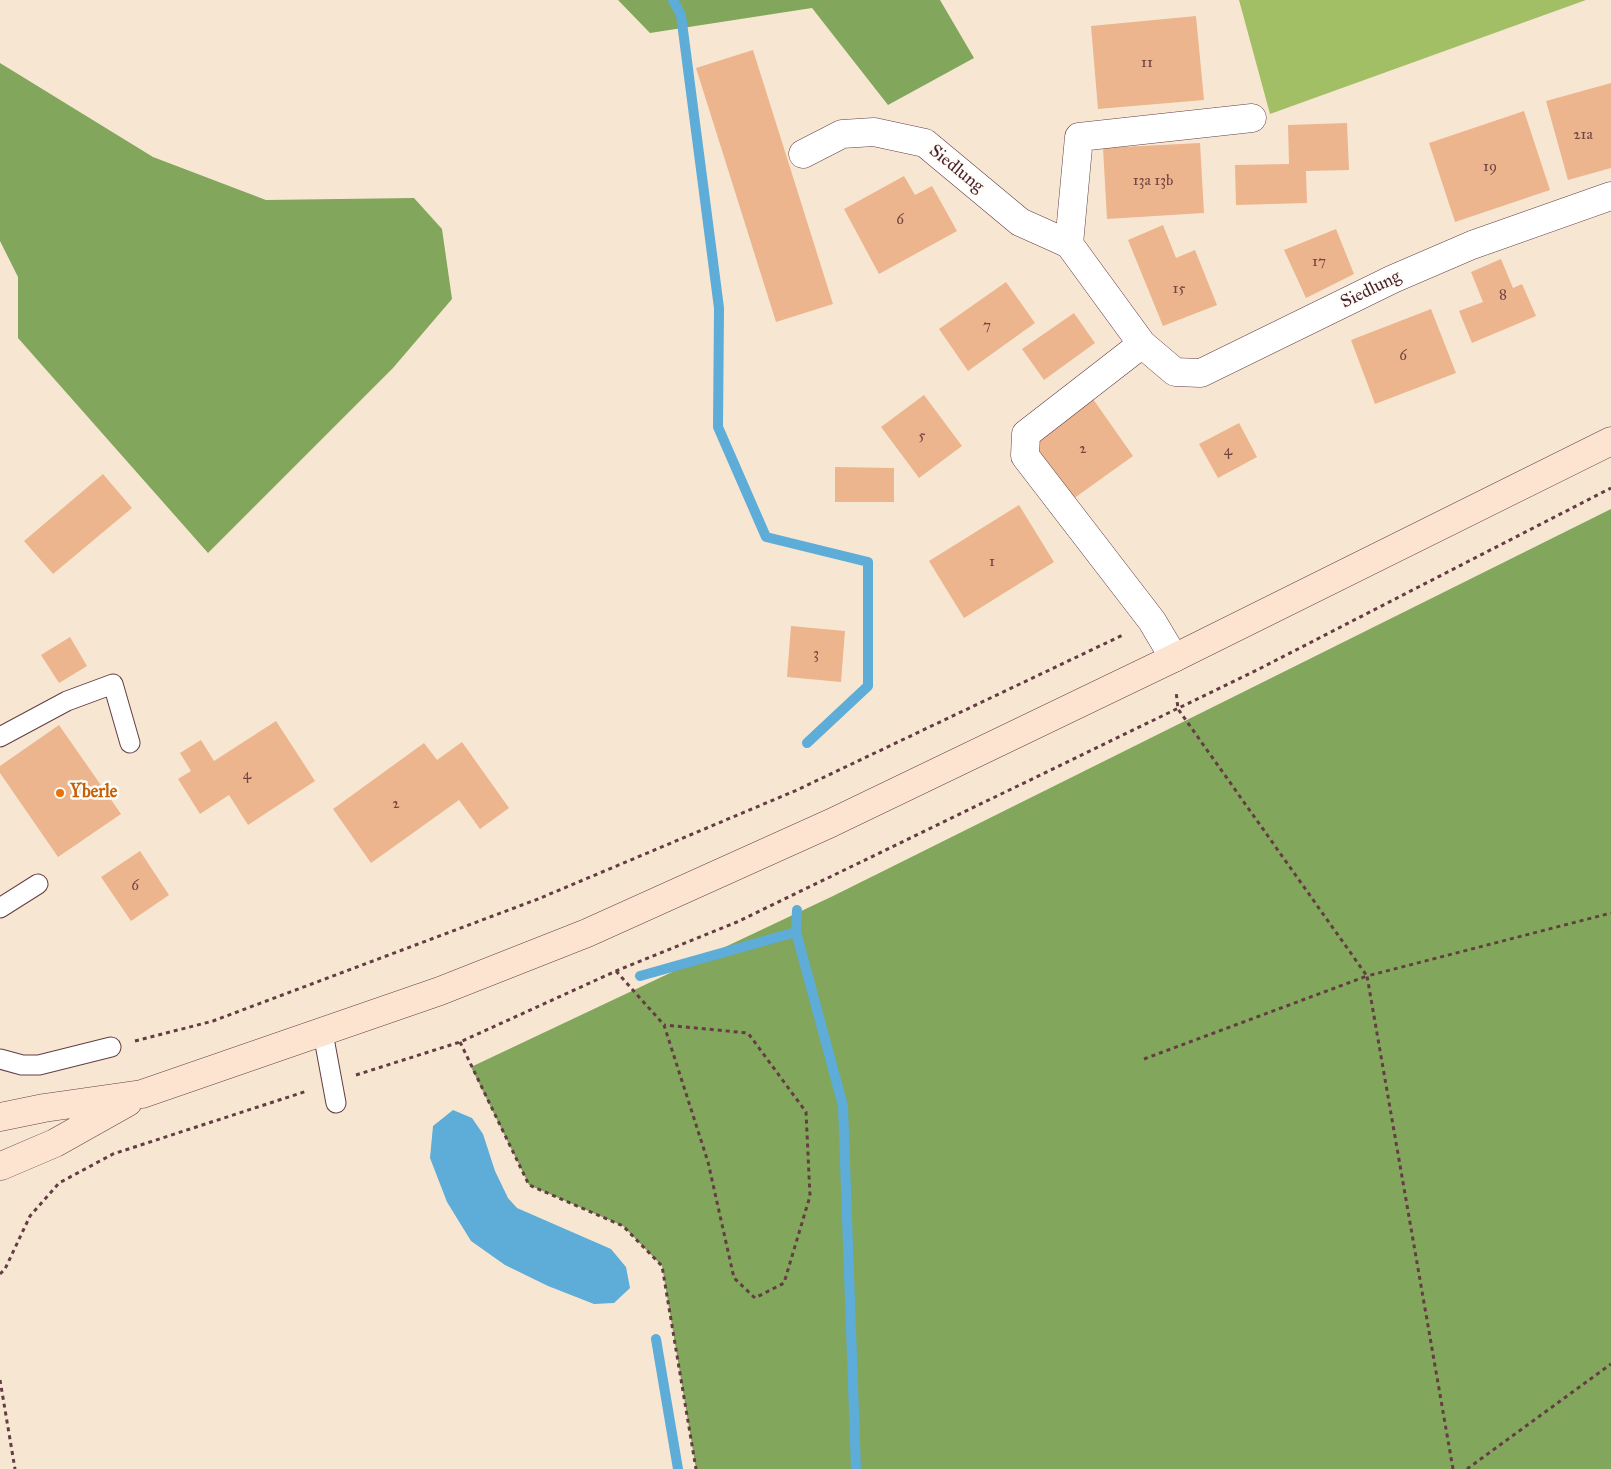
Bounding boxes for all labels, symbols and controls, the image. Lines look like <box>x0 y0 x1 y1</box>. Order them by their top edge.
house number: 11 <box>1141 54 1153 72</box>
house number: 21a <box>1573 126 1593 144</box>
street label: Siedlung <box>924 140 988 198</box>
house number: 19 <box>1483 158 1497 176</box>
house number: 13a 13b <box>1133 172 1173 190</box>
house number: 6 <box>896 211 904 229</box>
house number: 17 <box>1312 253 1326 271</box>
street label: Siedlung <box>1337 266 1405 314</box>
house number: 15 <box>1173 280 1185 298</box>
house number: 8 <box>1499 286 1507 304</box>
house number: 7 <box>983 317 991 335</box>
house number: 6 <box>1399 347 1407 365</box>
house number: 5 <box>919 427 925 445</box>
house number: 2 <box>1079 440 1087 458</box>
house number: 4 <box>1224 442 1232 460</box>
house number: 1 <box>989 553 995 571</box>
house number: 3 <box>813 645 819 663</box>
house number: 4 <box>243 766 251 784</box>
place label: Yberle <box>70 782 117 804</box>
marker: Yberle <box>54 787 66 799</box>
house number: 2 <box>392 795 400 813</box>
house number: 6 <box>131 877 139 895</box>

